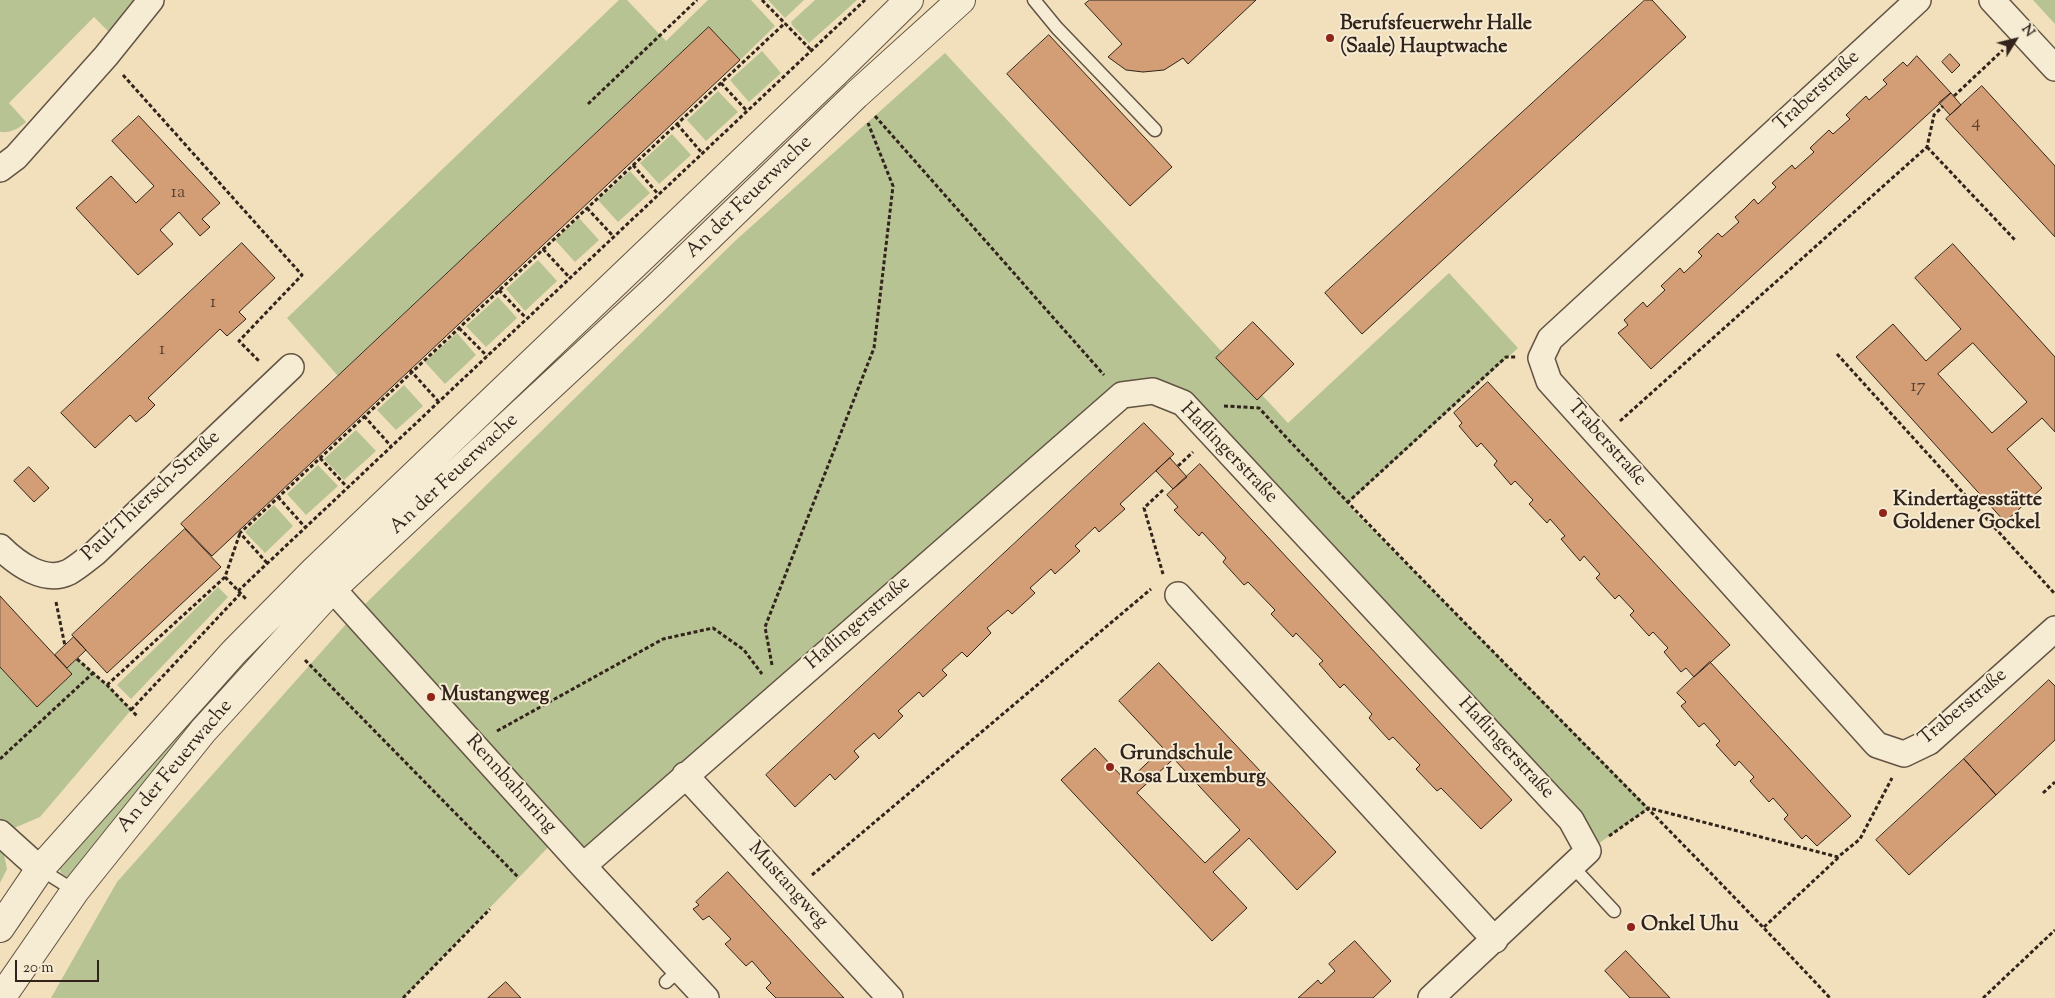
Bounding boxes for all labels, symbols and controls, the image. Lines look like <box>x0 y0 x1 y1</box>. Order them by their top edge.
place label: Berufsfeuerwehr Halle (Saale) Hauptwache <box>1340 14 1532 61</box>
north arrow <box>1990 15 2040 65</box>
text: N <box>2016 21 2039 42</box>
marker: Berufsfeuerwehr Halle (Saale) Hauptwache <box>1324 32 1336 44</box>
street label: Traberstraße <box>1770 46 1866 138</box>
house number: 4 <box>1971 113 1981 135</box>
street label: An der Feuerwache <box>682 131 818 265</box>
house number: 1a <box>171 183 185 205</box>
house number: 1 <box>210 293 216 315</box>
house number: 1 <box>159 340 165 362</box>
house number: 17 <box>1910 377 1926 399</box>
street label: Traberstraße <box>1561 396 1651 492</box>
street label: Haflingerstraße <box>1174 399 1282 509</box>
street label: An der Feuerwache <box>386 409 524 541</box>
street label: Paul-Thiersch-Straße <box>78 427 226 567</box>
place label: Kindertagesstätte Goldener Gockel <box>1893 490 2042 537</box>
marker: Kindertagesstätte Goldener Gockel <box>1877 507 1889 519</box>
street label: Haflingerstraße <box>802 572 916 676</box>
street label: Traberstraße <box>1915 664 2013 752</box>
place label: Mustangweg <box>441 685 549 709</box>
marker: Mustangweg <box>425 691 437 703</box>
street label: Haflingerstraße <box>1452 693 1558 805</box>
street label: An der Feuerwache <box>113 695 239 839</box>
street label: Rennbahnring <box>459 731 561 839</box>
place label: Grundschule Rosa Luxemburg <box>1120 744 1266 791</box>
marker: Grundschule Rosa Luxemburg <box>1104 761 1116 773</box>
street label: Mustangweg <box>742 838 832 934</box>
place label: Onkel Uhu <box>1641 915 1739 939</box>
marker: Onkel Uhu <box>1625 921 1637 933</box>
scale bar <box>18 950 101 982</box>
text: 20 m <box>23 958 54 979</box>

